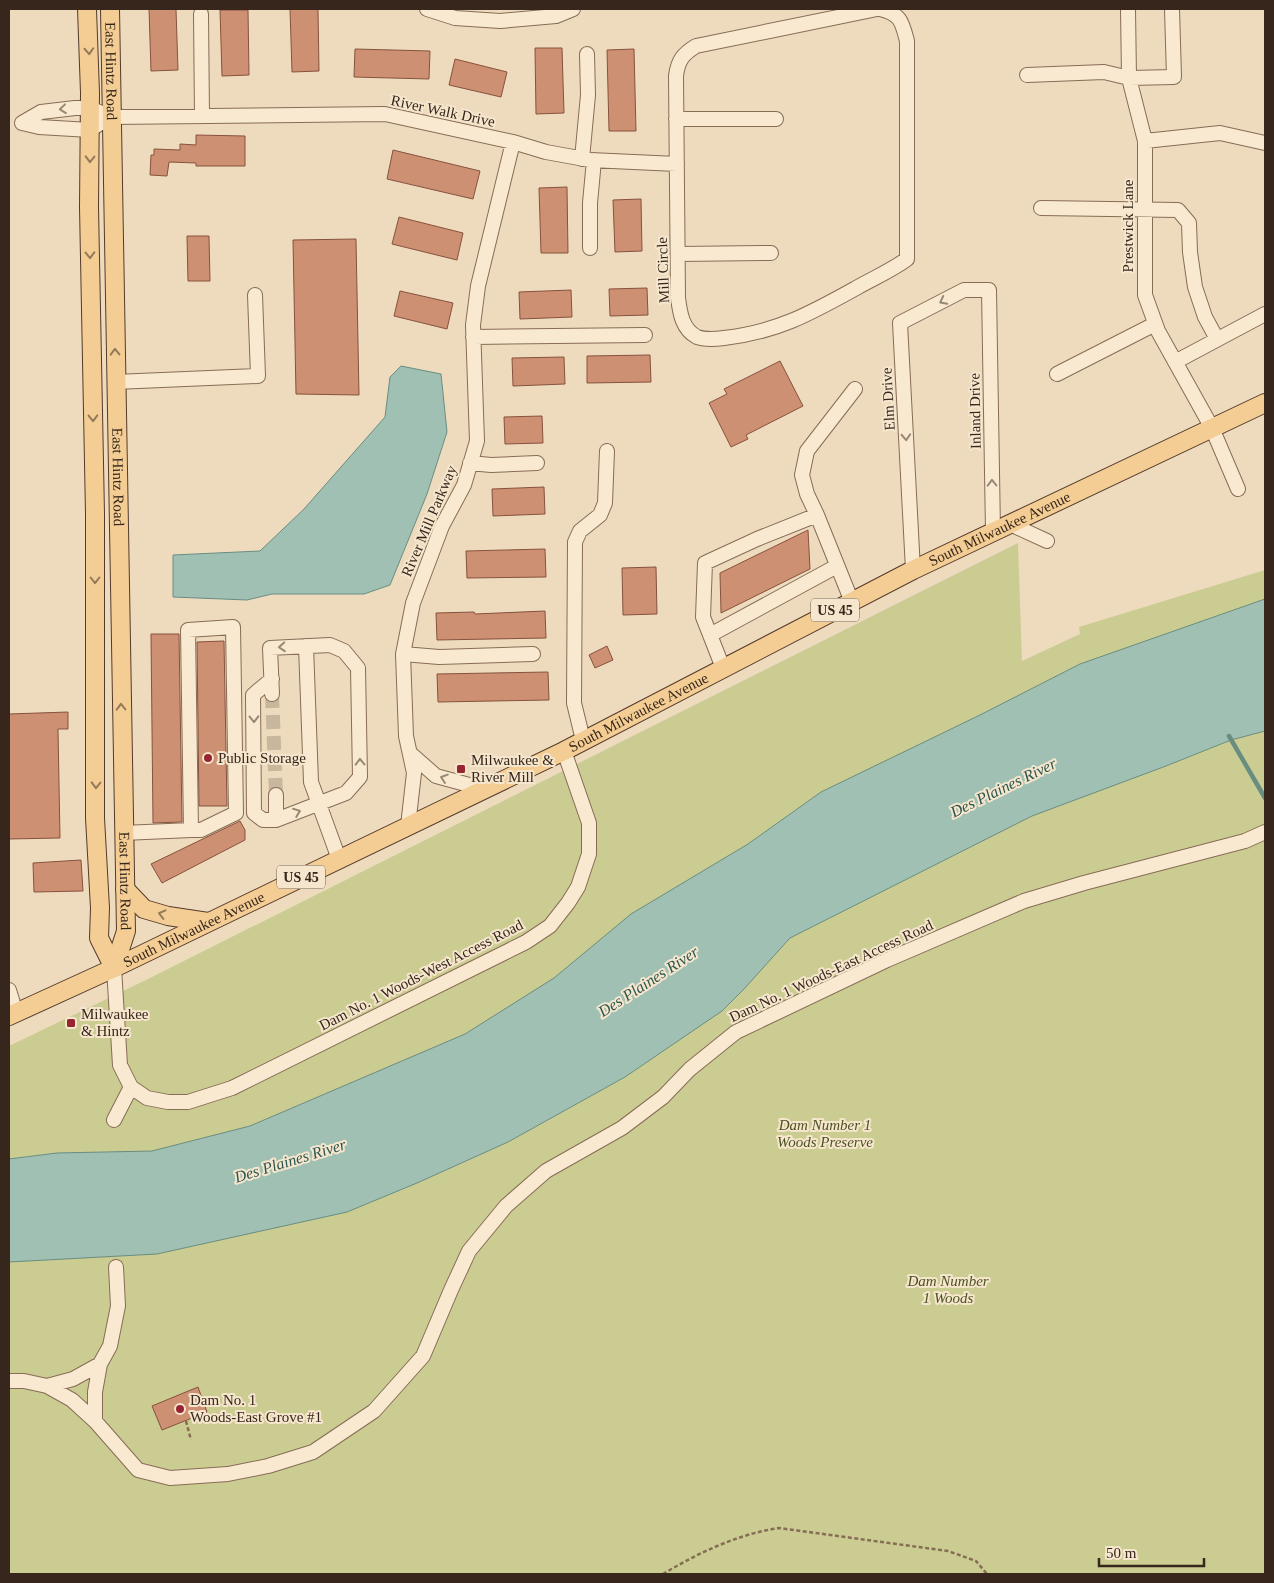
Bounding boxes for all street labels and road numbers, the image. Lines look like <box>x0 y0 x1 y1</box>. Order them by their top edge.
street label: East Hintz Road <box>102 22 120 121</box>
street label: River Walk Drive <box>389 92 497 130</box>
street label: Prestwick Lane <box>1120 179 1136 272</box>
street label: Mill Circle <box>654 236 672 303</box>
street label: Elm Drive <box>878 367 898 431</box>
street label: Inland Drive <box>966 372 984 449</box>
street label: East Hintz Road <box>109 428 127 527</box>
street label: River Mill Parkway <box>398 463 460 579</box>
street label: South Milwaukee Avenue <box>926 488 1073 569</box>
road number: US 45 <box>811 598 859 622</box>
street label: South Milwaukee Avenue <box>566 669 711 755</box>
street label: East Hintz Road <box>116 832 134 931</box>
road number: US 45 <box>277 866 325 889</box>
street label: South Milwaukee Avenue <box>121 889 267 970</box>
street label: Dam No. 1 Woods-West Access Road <box>316 916 526 1034</box>
street label: Dam No. 1 Woods-East Access Road <box>727 916 936 1025</box>

